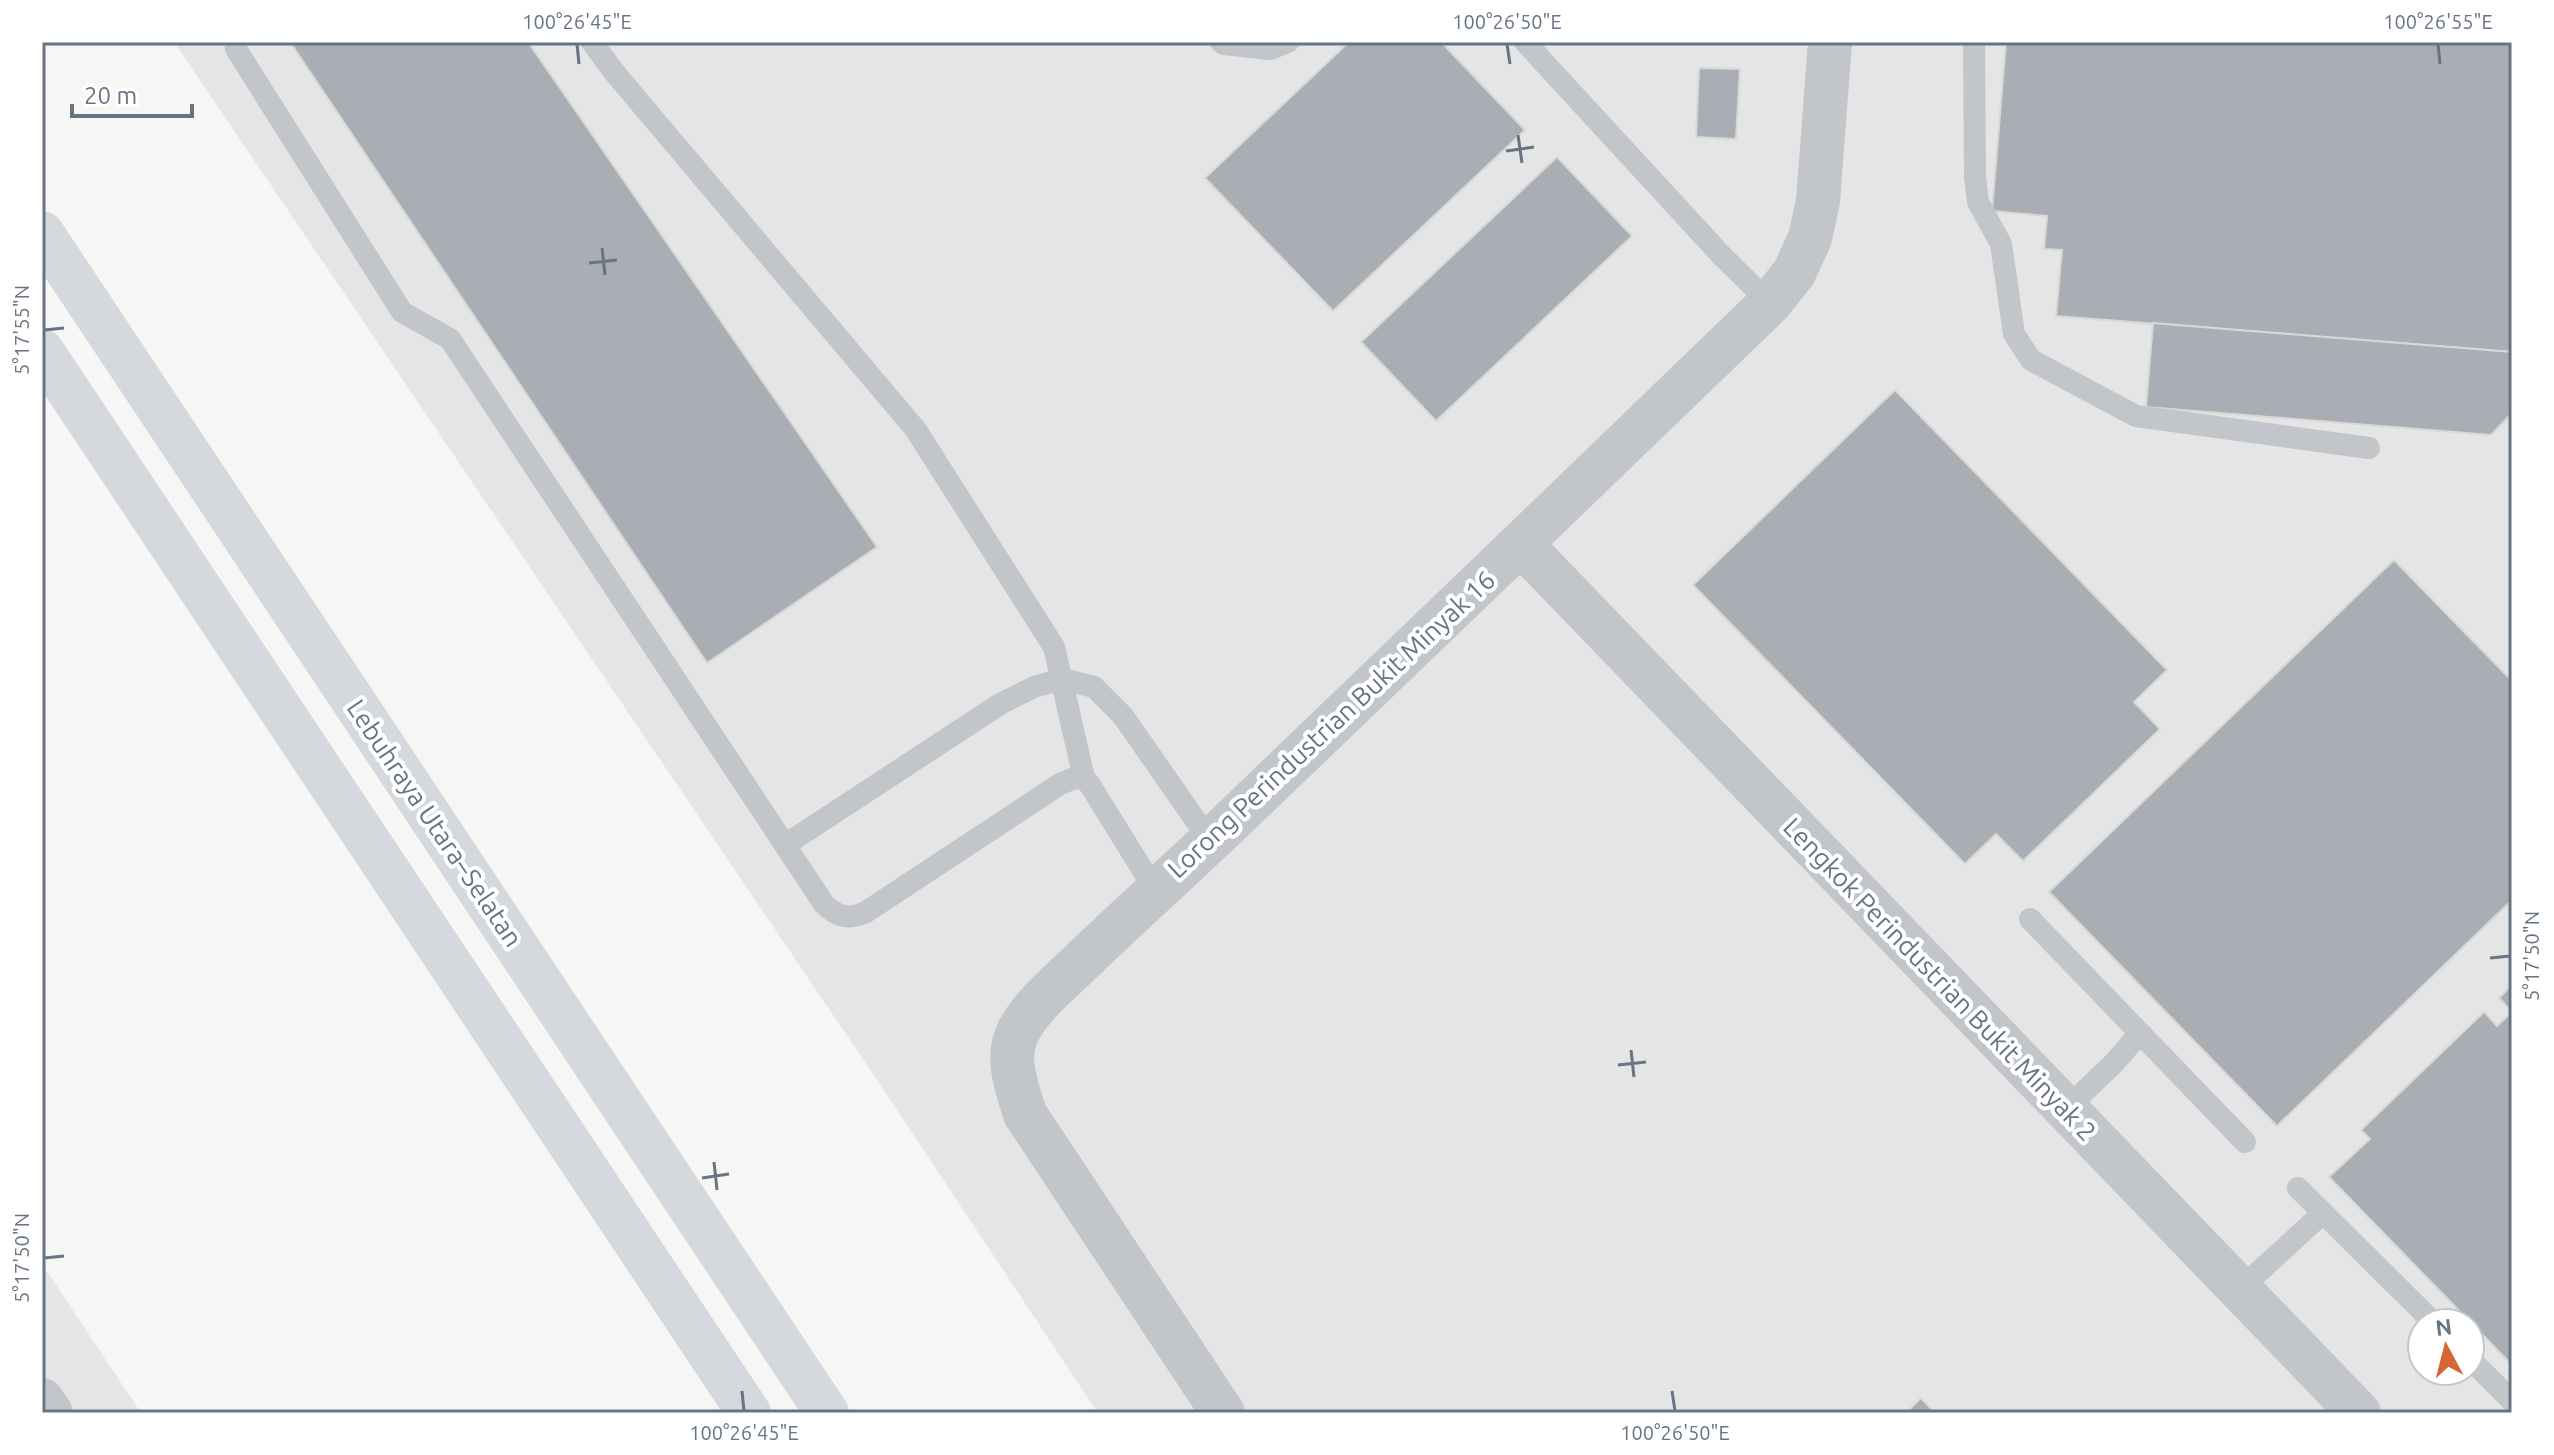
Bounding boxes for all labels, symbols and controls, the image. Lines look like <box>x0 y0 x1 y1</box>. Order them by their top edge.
text: 100°26'45"E <box>522 10 632 33</box>
text: 100°26'50"E <box>1452 10 1562 33</box>
text: 100°26'55"E <box>2383 10 2493 33</box>
scale bar <box>72 68 192 118</box>
text: 20 m <box>84 82 137 109</box>
text: 5°17'55"N <box>10 285 33 375</box>
street label: Lorong Perindustrian Bukit Minyak 16 <box>1162 565 1500 883</box>
street label: Lebuhraya Utara–Selatan <box>341 694 529 952</box>
street label: Lengkok Perindustrian Bukit Minyak 2 <box>1778 812 2102 1146</box>
text: 5°17'50"N <box>2520 911 2543 1001</box>
text: 5°17'50"N <box>10 1213 33 1303</box>
north arrow <box>2406 1307 2486 1387</box>
text: N <box>2434 1313 2453 1340</box>
text: 100°26'45"E <box>689 1421 799 1444</box>
text: 100°26'50"E <box>1620 1421 1730 1444</box>

